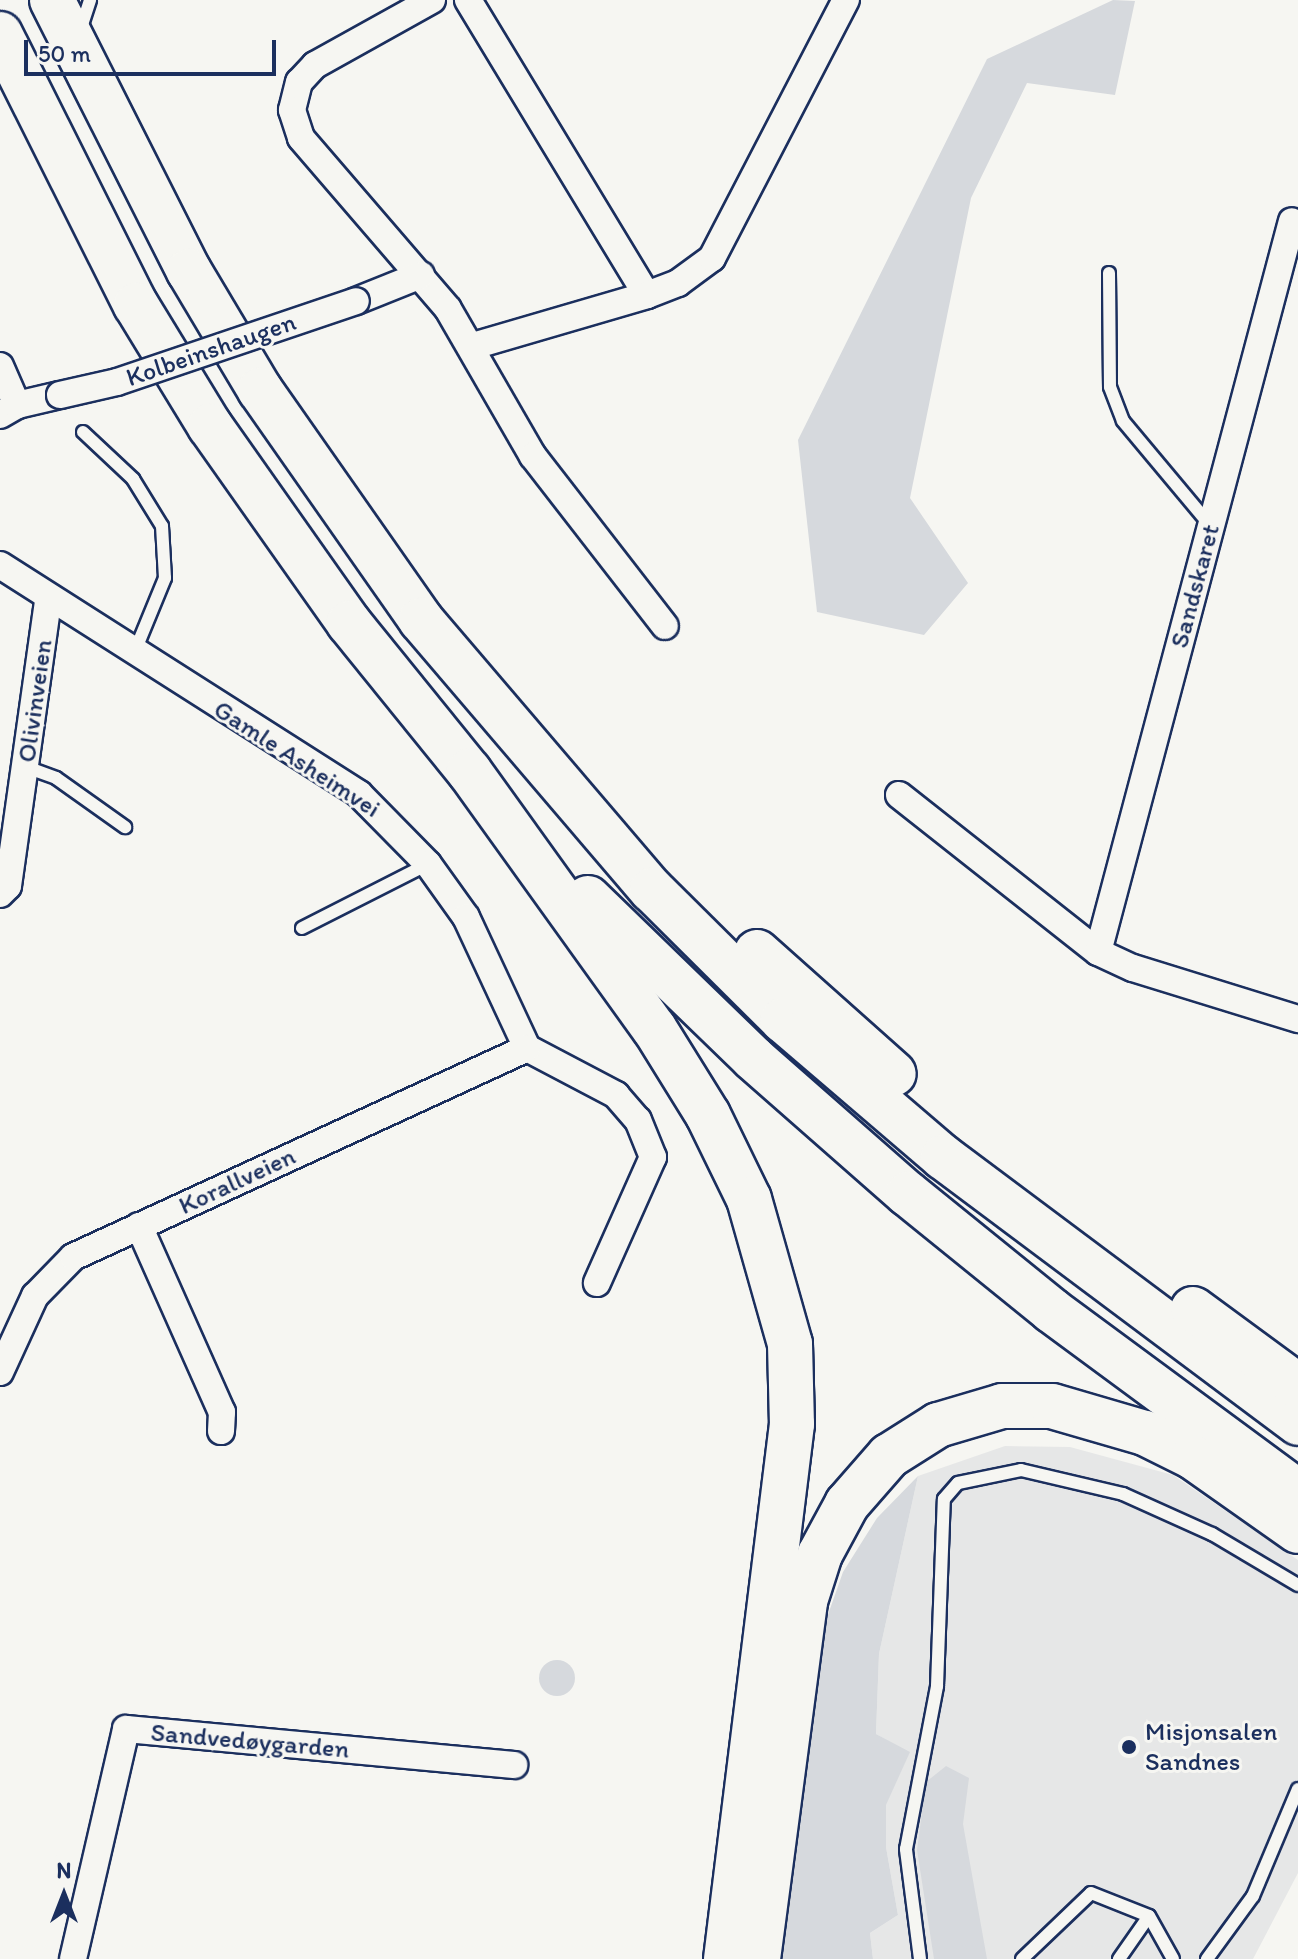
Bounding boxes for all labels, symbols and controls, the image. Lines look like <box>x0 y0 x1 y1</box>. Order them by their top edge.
scale bar <box>28 24 280 74</box>
text: 50 m <box>38 39 91 68</box>
street label: Kolbeinshaugen <box>122 306 300 394</box>
street label: Sandskaret <box>1164 521 1226 651</box>
street label: Olivinveien <box>11 638 59 764</box>
street label: Gamle Asheimvei <box>208 693 386 825</box>
street label: Korallveien <box>174 1140 300 1222</box>
place label: Misjonsalen Sandnes <box>1145 1716 1278 1778</box>
street label: Sandvedøygarden <box>149 1717 351 1765</box>
marker: Misjonsalen Sandnes <box>1120 1738 1138 1756</box>
north arrow <box>24 1855 104 1935</box>
text: N <box>57 1857 71 1884</box>

